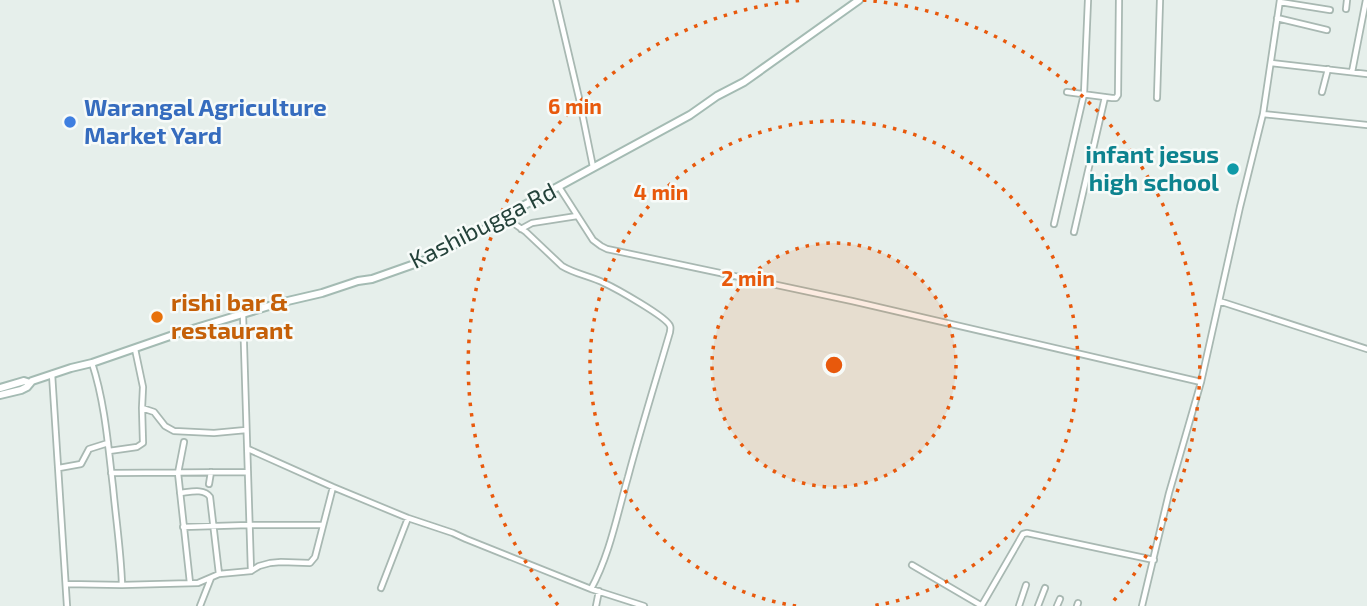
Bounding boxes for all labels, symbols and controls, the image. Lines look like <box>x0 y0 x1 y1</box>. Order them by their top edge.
place label: Warangal Agriculture Market Yard <box>84 92 327 149</box>
text: 6 min <box>548 93 602 118</box>
marker: Warangal Agriculture Market Yard <box>62 114 78 130</box>
place label: infant jesus high school <box>1085 139 1219 196</box>
marker: infant jesus high school <box>1225 161 1241 177</box>
street label: Kashibugga Rd <box>404 175 560 274</box>
text: 4 min <box>634 179 688 204</box>
text: 2 min <box>721 265 775 290</box>
place label: rishi bar & restaurant <box>171 287 293 344</box>
marker: rishi bar & restaurant <box>149 309 165 325</box>
centre of rings <box>822 353 846 377</box>

